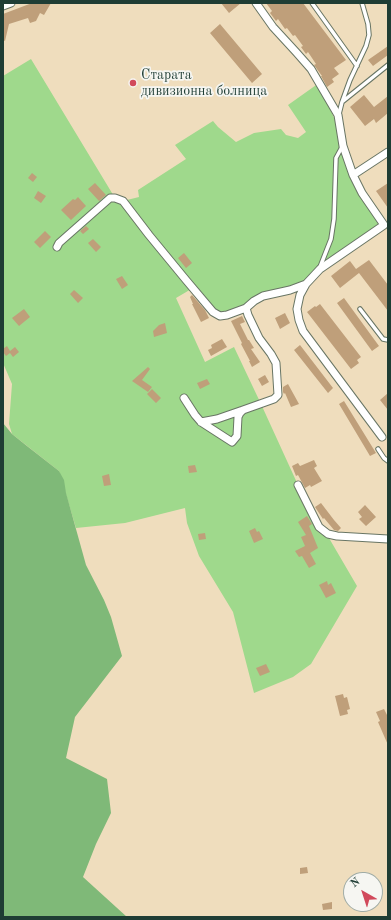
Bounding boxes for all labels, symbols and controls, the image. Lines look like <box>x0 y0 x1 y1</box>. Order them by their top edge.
place label: Старата дивизионна болница <box>141 67 267 100</box>
marker: Старата дивизионна болница <box>128 78 138 88</box>
north arrow <box>343 872 383 912</box>
text: N <box>349 876 362 890</box>

